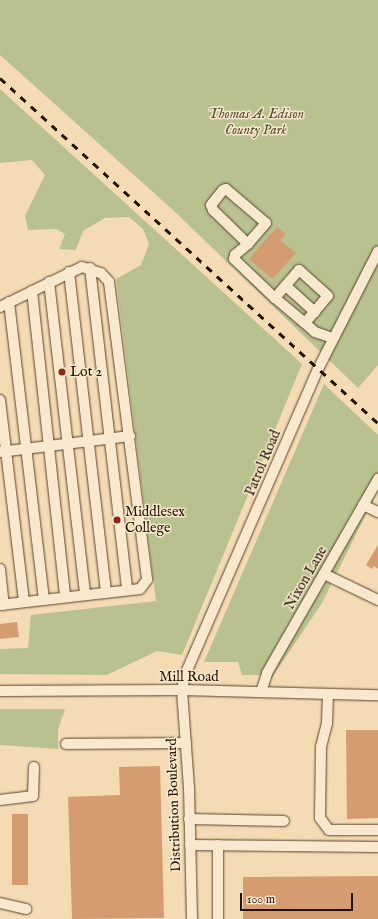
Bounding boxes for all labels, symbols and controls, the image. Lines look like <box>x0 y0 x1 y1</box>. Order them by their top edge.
park label: Thomas A. Edison County Park <box>208 106 304 138</box>
place label: Lot 2 <box>70 364 102 380</box>
marker: Lot 2 <box>57 367 67 377</box>
street label: Patrol Road <box>242 427 284 499</box>
place label: Middlesex College <box>125 504 185 536</box>
marker: Middlesex College <box>112 515 122 525</box>
street label: Nixon Lane <box>281 543 331 613</box>
street label: Mill Road <box>159 669 219 685</box>
street label: Distribution Boulevard <box>163 738 185 872</box>
scale bar <box>242 885 355 911</box>
text: 100 m <box>247 892 275 907</box>

